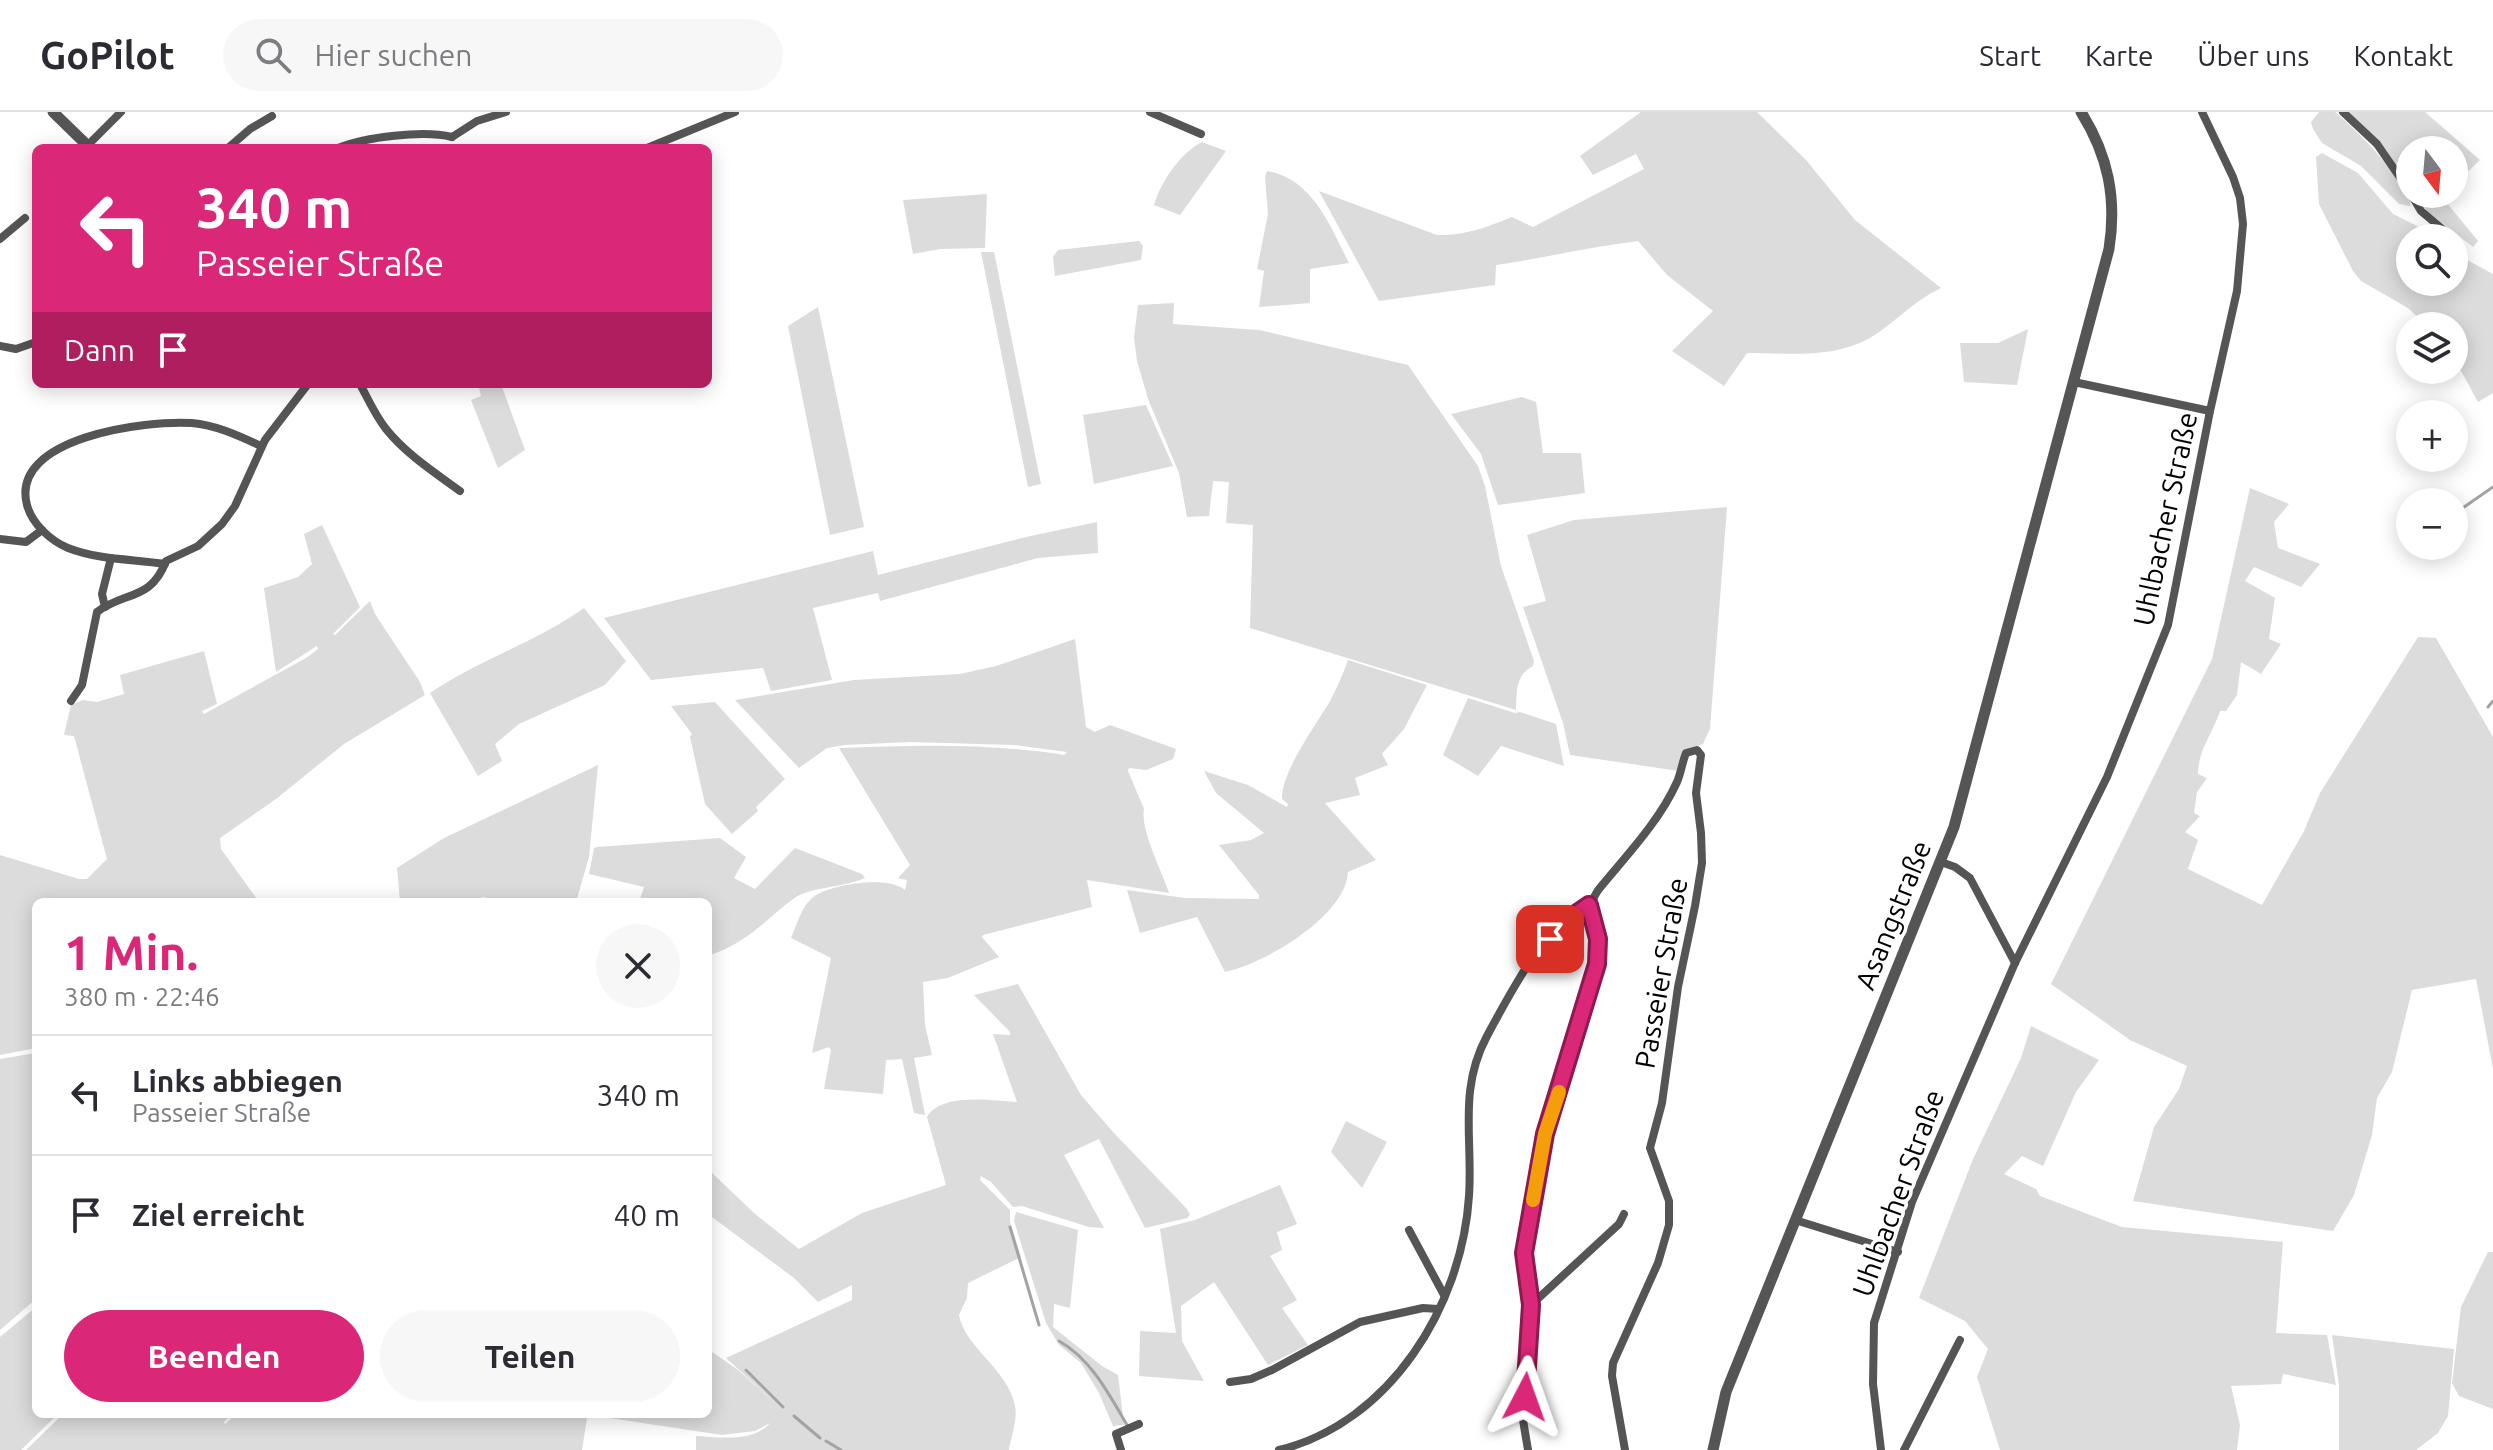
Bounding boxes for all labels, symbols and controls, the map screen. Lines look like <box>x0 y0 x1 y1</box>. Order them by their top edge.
search box <box>223 19 783 91</box>
icon: search <box>251 33 295 77</box>
text: GoPilot <box>40 34 175 76</box>
text: Hier suchen <box>315 38 472 72</box>
text: Start <box>1979 40 2041 71</box>
text: Karte <box>2085 40 2153 71</box>
text: Über uns <box>2197 40 2309 71</box>
text: Kontakt <box>2353 40 2453 71</box>
north arrow <box>2396 136 2468 208</box>
map controls <box>2396 136 2468 560</box>
icon: left <box>64 176 168 280</box>
text: 340 m <box>196 176 352 239</box>
button: search <box>2396 224 2468 296</box>
text: Passeier Straße <box>196 242 444 283</box>
button: layers <box>2396 312 2468 384</box>
icon: arrive <box>151 328 195 372</box>
text: Dann <box>64 333 135 367</box>
button: + <box>2396 400 2468 472</box>
street label: Uhlbacher Straße <box>2127 409 2202 629</box>
button: − <box>2396 488 2468 560</box>
street label: Asangstraße <box>1849 836 1936 994</box>
street label: Passeier Straße <box>1628 875 1693 1071</box>
pin <box>1516 905 1584 973</box>
icon: arrive <box>1528 917 1572 961</box>
button: close <box>596 924 680 1008</box>
text: 1 Min. <box>64 925 198 979</box>
text: 380 m · 22:46 <box>64 982 220 1011</box>
text: Links abbiegen <box>132 1064 343 1098</box>
icon: left <box>64 1073 108 1117</box>
text: 340 m <box>596 1078 680 1112</box>
street label: Uhlbacher Straße <box>1846 1085 1949 1300</box>
text: Passeier Straße <box>132 1098 311 1127</box>
icon: arrive <box>64 1193 108 1237</box>
text: Ziel erreicht <box>132 1198 305 1232</box>
text: 40 m <box>613 1198 680 1232</box>
button: Beenden <box>64 1310 364 1402</box>
button: Teilen <box>380 1310 680 1402</box>
position arrow <box>1483 1355 1567 1439</box>

